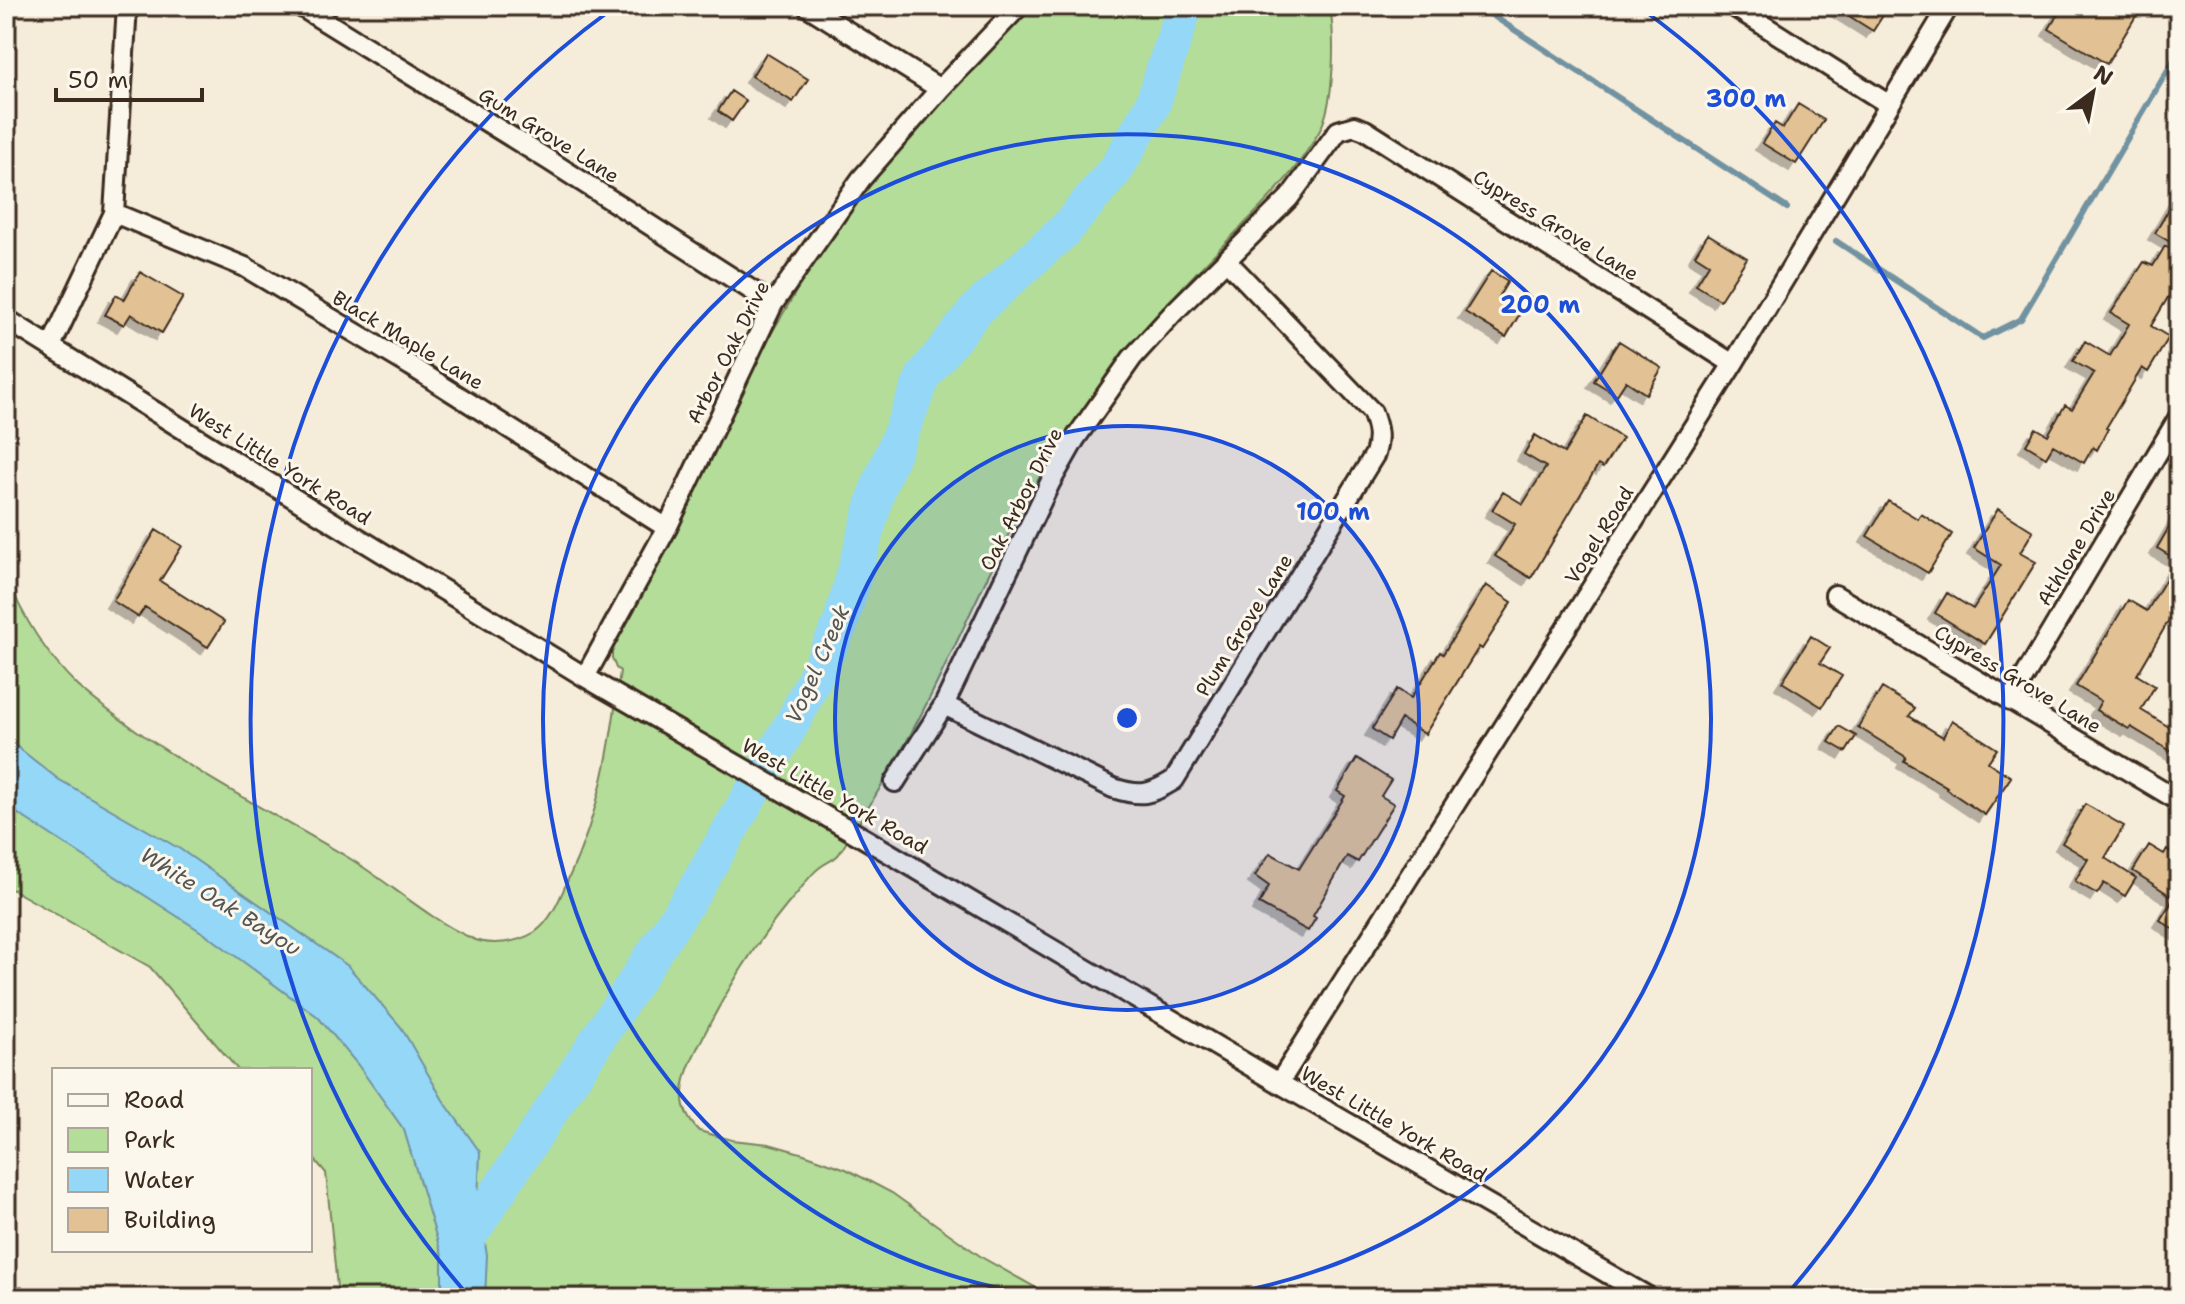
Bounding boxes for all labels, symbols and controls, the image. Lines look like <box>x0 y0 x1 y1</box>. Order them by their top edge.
scale bar <box>56 52 202 102</box>
north arrow <box>2053 52 2133 132</box>
text: N <box>2088 59 2118 92</box>
text: 50 m <box>68 64 128 96</box>
street label: Gum Grove Lane <box>474 81 624 189</box>
text: 300 m <box>1706 83 1786 115</box>
street label: Cypress Grove Lane <box>1468 164 1644 286</box>
street label: Arbor Oak Drive <box>681 276 775 428</box>
street label: Black Maple Lane <box>328 285 488 395</box>
text: 200 m <box>1500 289 1580 321</box>
street label: West Little York Road <box>184 397 376 531</box>
street label: Oak Arbor Drive <box>974 423 1068 575</box>
street label: Vogel Road <box>1559 481 1639 589</box>
street label: Athlone Drive <box>2031 484 2121 610</box>
text: 100 m <box>1296 496 1370 528</box>
street label: Plum Grove Lane <box>1190 549 1298 701</box>
water label: Vogel Creek <box>778 600 857 728</box>
street label: Cypress Grove Lane <box>1930 619 2106 739</box>
centre of rings <box>1113 704 1141 732</box>
street label: West Little York Road <box>737 732 933 860</box>
water label: White Oak Bayou <box>135 840 307 963</box>
street label: West Little York Road <box>1296 1060 1492 1188</box>
legend <box>52 1068 312 1252</box>
text: Road <box>124 1084 184 1116</box>
text: Park <box>124 1124 176 1156</box>
text: Water <box>124 1164 195 1196</box>
text: Building <box>124 1204 216 1236</box>

